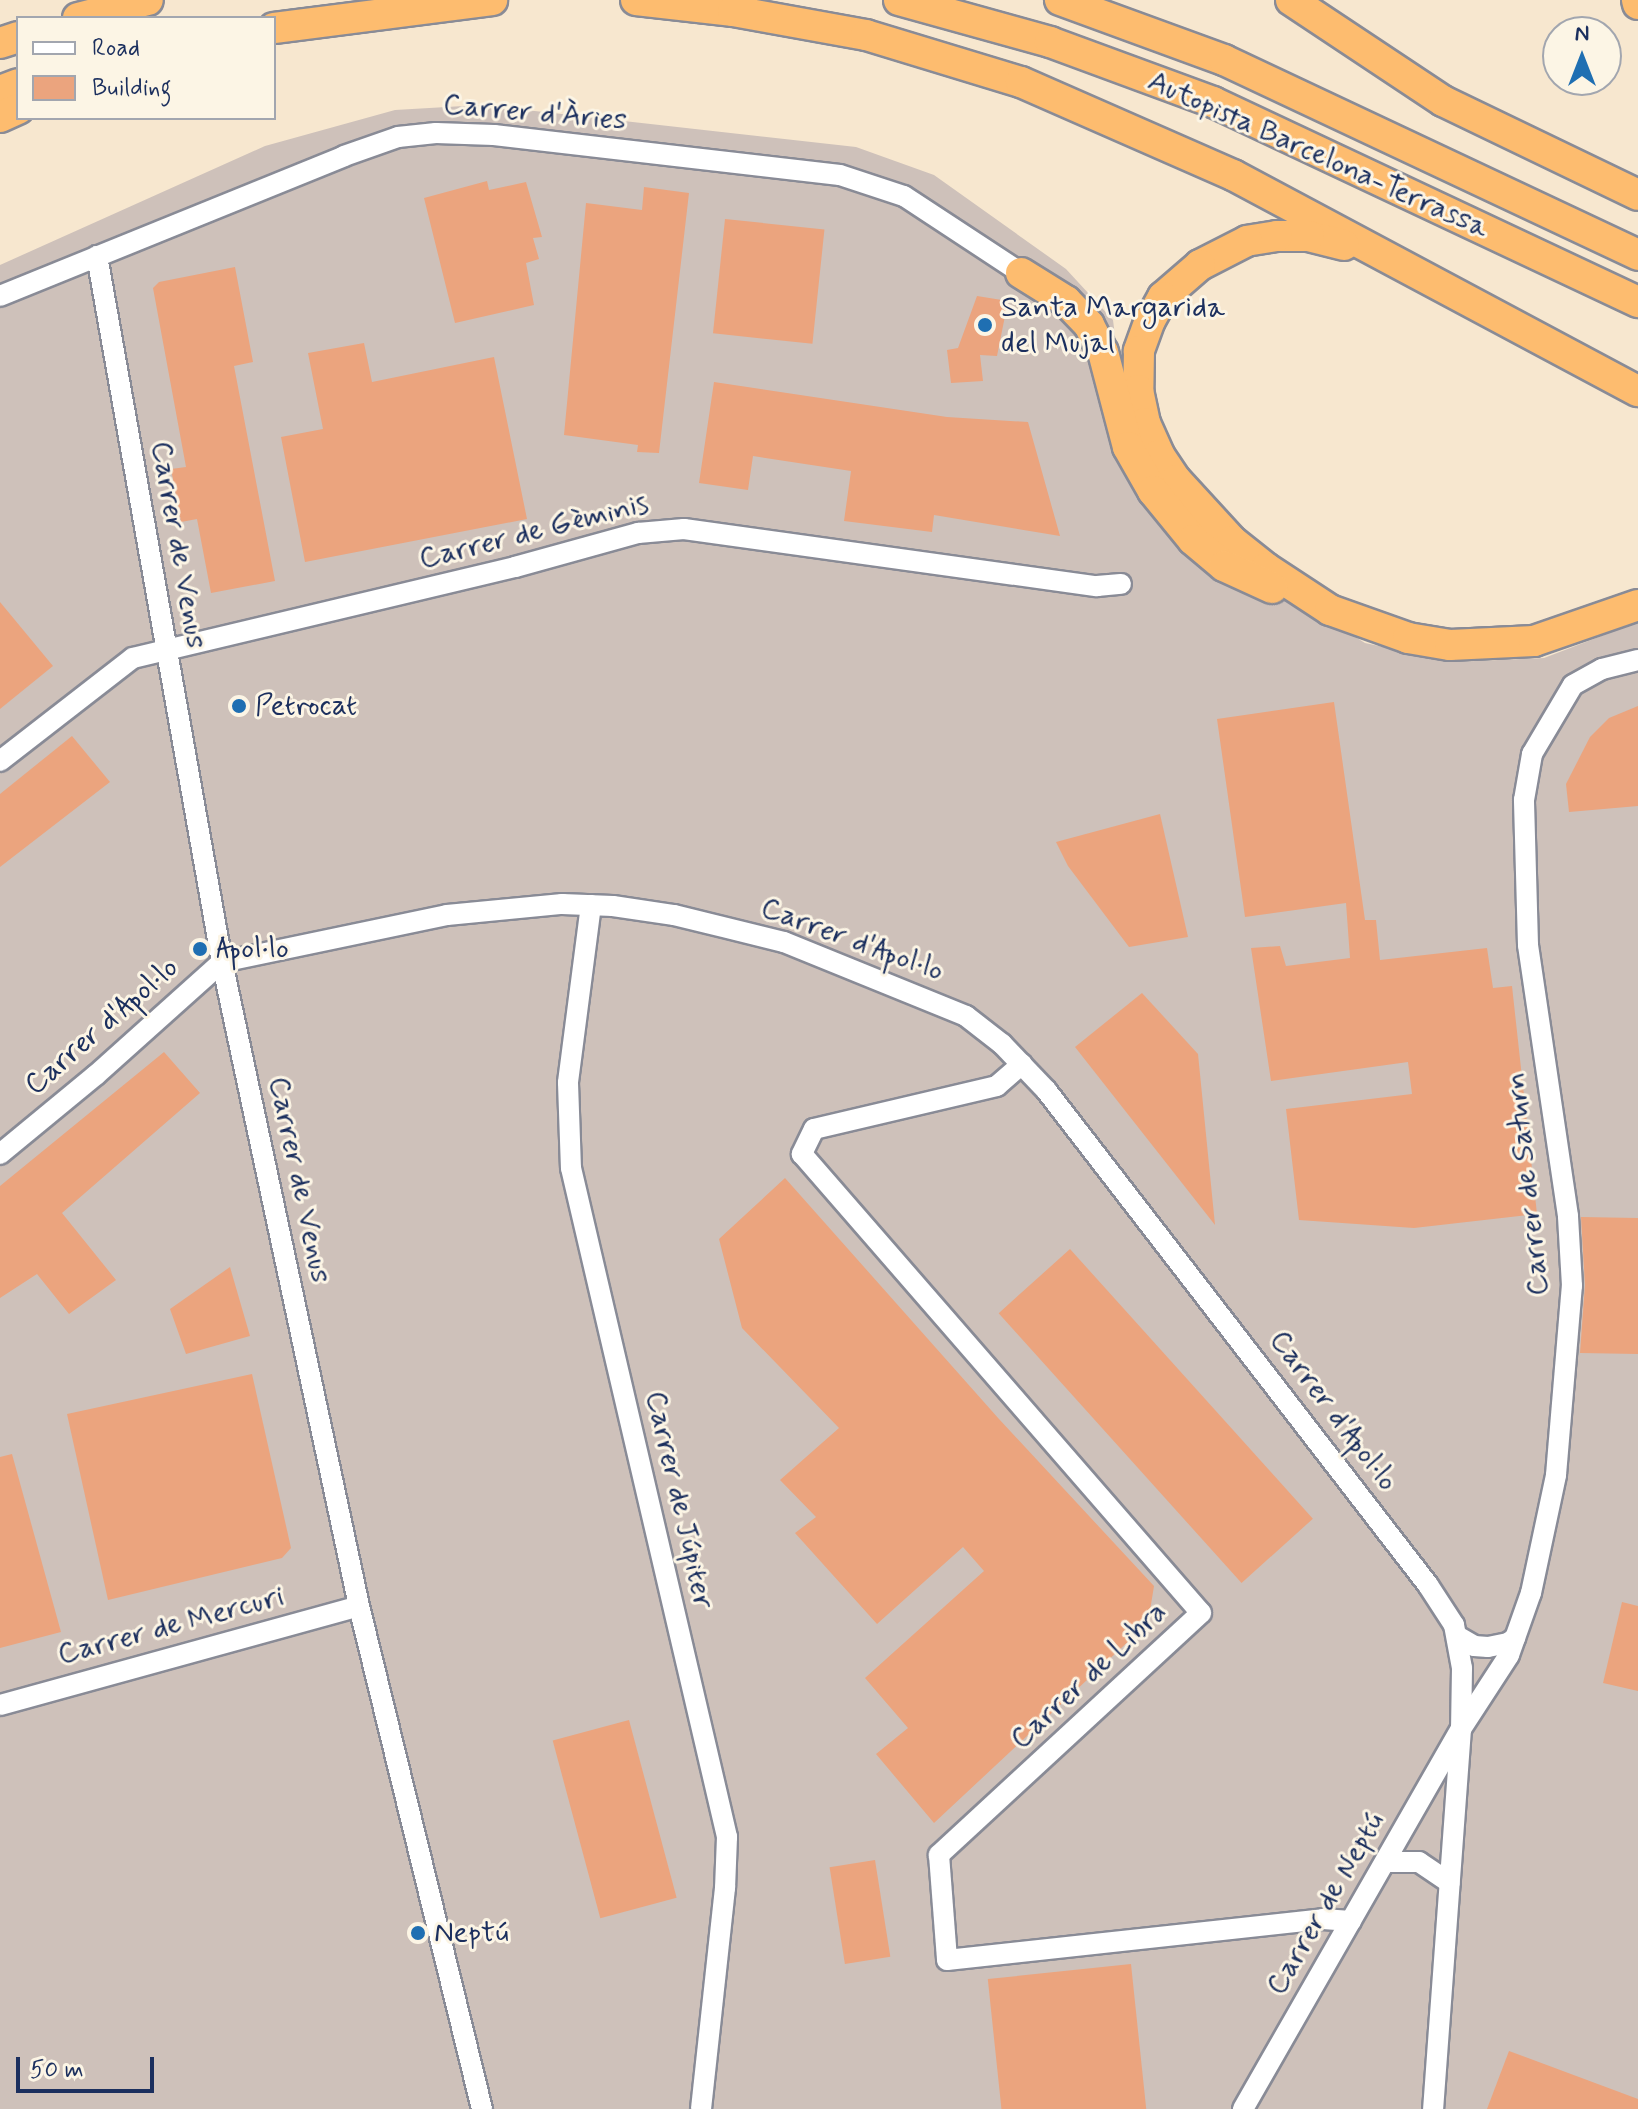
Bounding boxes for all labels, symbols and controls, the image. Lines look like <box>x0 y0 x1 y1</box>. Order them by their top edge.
legend <box>16 16 276 120</box>
north arrow <box>1542 16 1622 96</box>
text: N <box>1575 20 1589 48</box>
text: Road <box>92 33 140 64</box>
street label: Autopista Barcelona-Terrassa <box>1142 63 1494 247</box>
text: Building <box>92 73 172 104</box>
street label: Carrer d'Àries <box>442 87 628 139</box>
place label: Santa Margarida del Mujal <box>1001 290 1219 360</box>
marker: Santa Margarida del Mujal <box>976 316 994 334</box>
street label: Carrer de Venus <box>142 440 214 650</box>
street label: Carrer de Gèminis <box>416 486 652 578</box>
place label: Petrocat <box>255 688 357 724</box>
marker: Petrocat <box>230 697 248 715</box>
street label: Carrer d'Apol·lo <box>756 891 948 989</box>
place label: Apol·lo <box>216 931 289 967</box>
marker: Apol·lo <box>191 940 209 958</box>
street label: Carrer d'Apol·lo <box>18 951 186 1103</box>
street label: Carrer de Saturn <box>1498 1071 1558 1297</box>
street label: Carrer de Venus <box>260 1075 338 1285</box>
street label: Carrer d'Apol·lo <box>1261 1324 1405 1498</box>
street label: Carrer de Júpiter <box>636 1387 722 1613</box>
street label: Carrer de Mercuri <box>56 1579 286 1673</box>
street label: Carrer de Libra <box>1002 1593 1176 1759</box>
street label: Carrer de Neptú <box>1258 1805 1394 2003</box>
place label: Neptú <box>434 1915 509 1951</box>
marker: Neptú <box>409 1924 427 1942</box>
scale bar <box>20 2041 158 2091</box>
text: 50 m <box>30 2055 84 2086</box>

